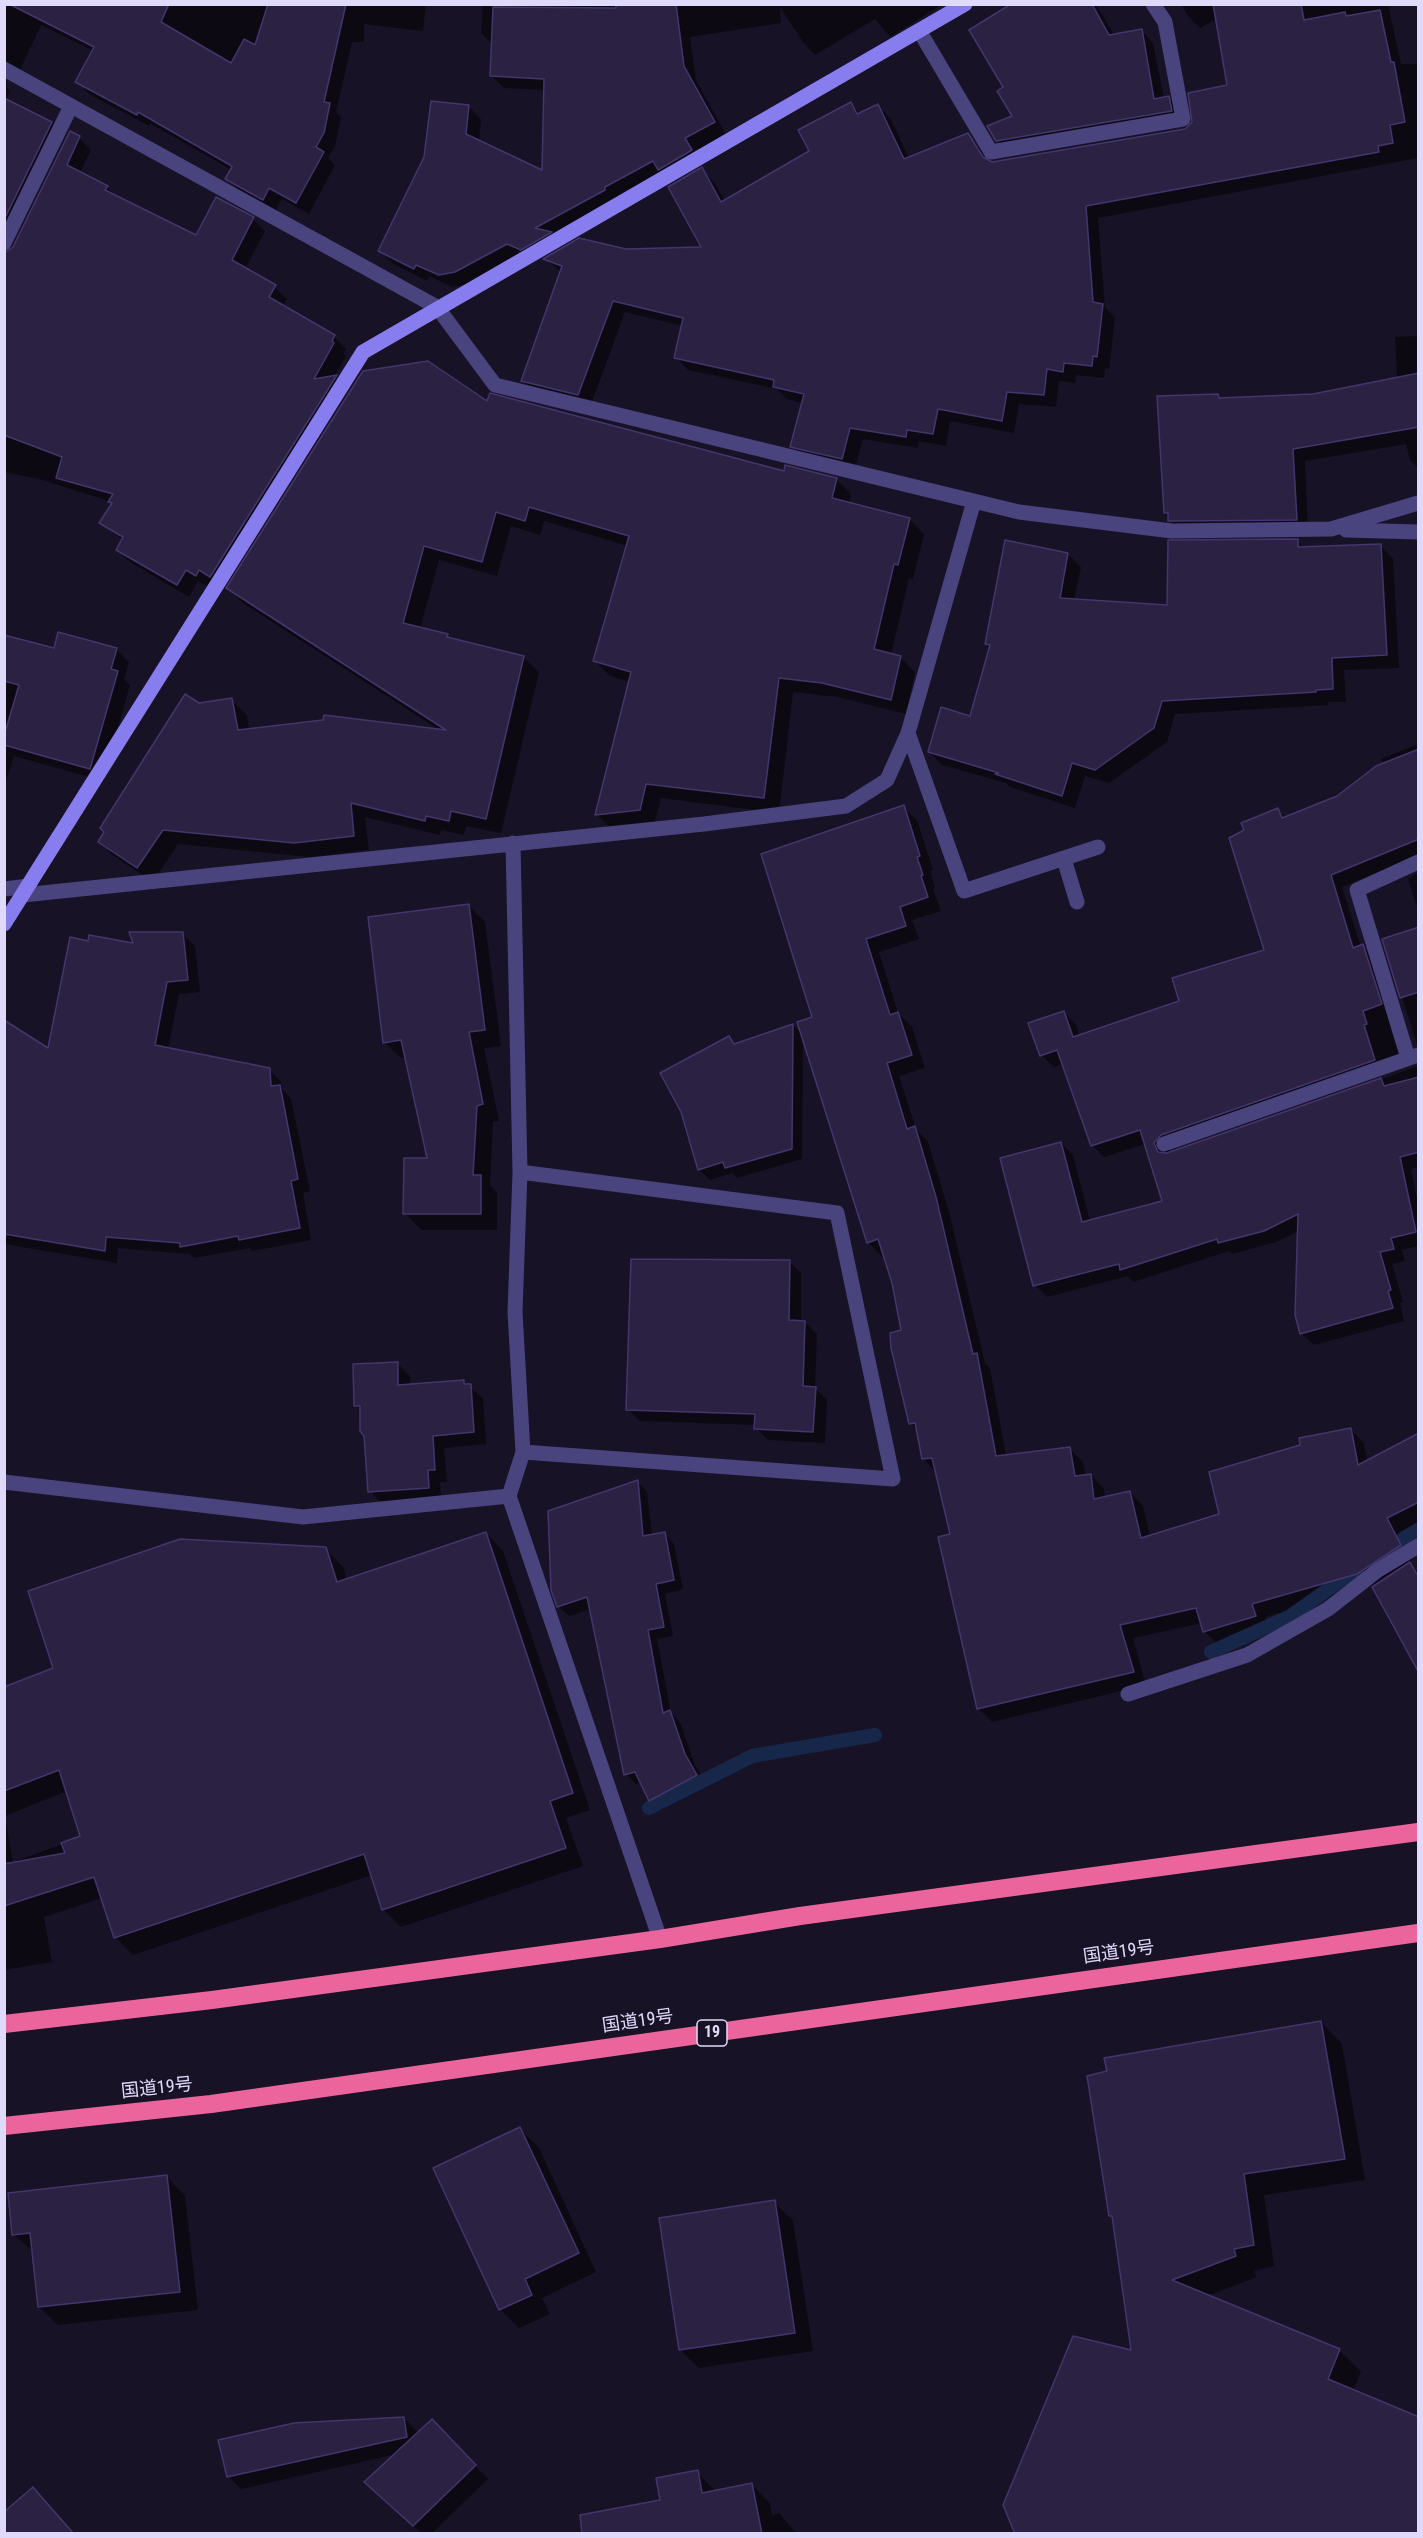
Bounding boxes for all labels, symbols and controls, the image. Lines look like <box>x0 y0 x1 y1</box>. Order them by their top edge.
street label: 国道19号 <box>1082 1937 1156 1969</box>
street label: 国道19号 <box>601 2006 675 2038</box>
road number: 19 <box>697 2020 727 2046</box>
street label: 国道19号 <box>120 2075 194 2103</box>

